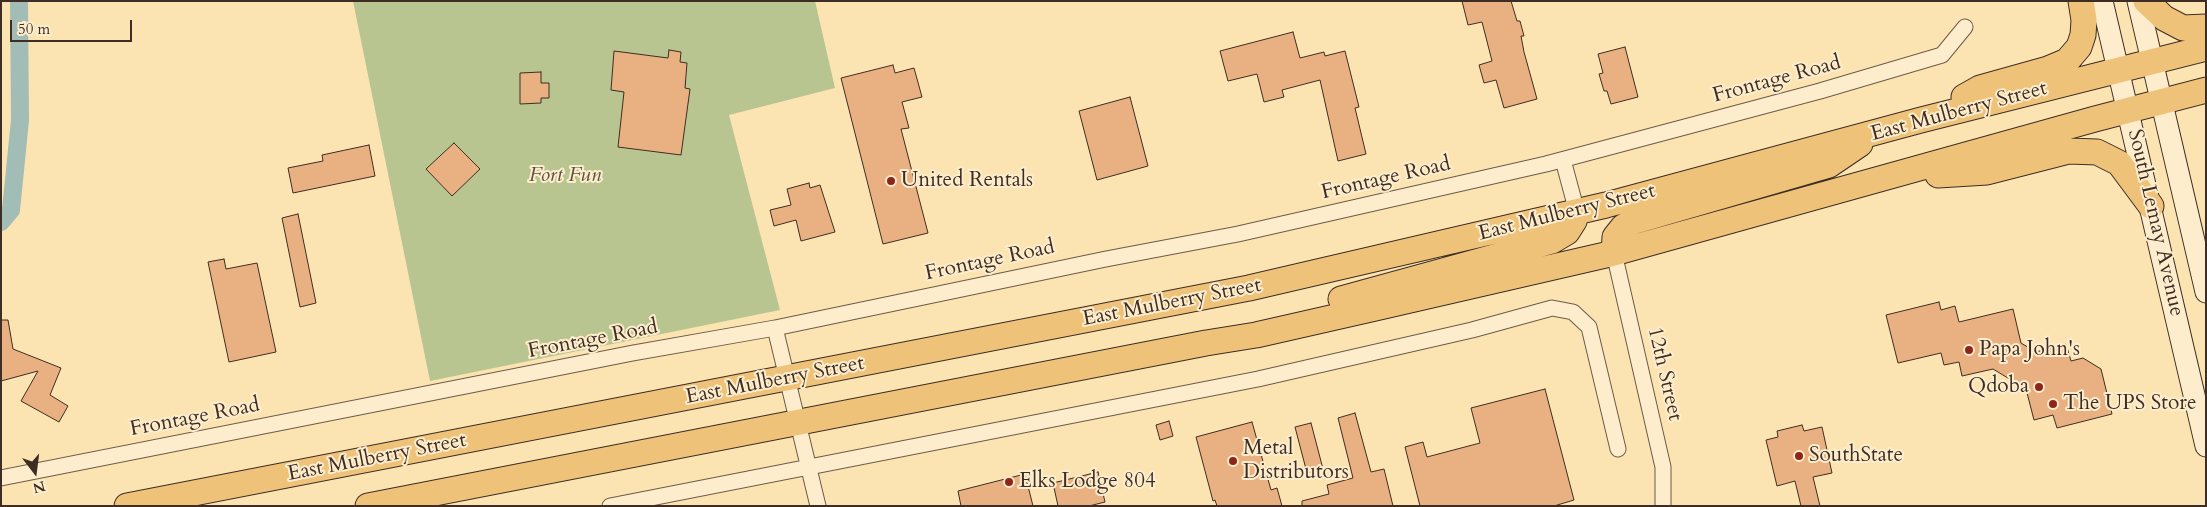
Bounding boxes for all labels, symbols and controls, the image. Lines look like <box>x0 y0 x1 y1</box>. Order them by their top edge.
scale bar <box>12 10 135 42</box>
text: 50 m <box>18 19 50 39</box>
street label: Frontage Road <box>1710 51 1844 109</box>
street label: East Mulberry Street <box>1868 76 2050 148</box>
street label: South Lemay Avenue <box>2121 127 2189 319</box>
street label: Frontage Road <box>1319 152 1453 206</box>
park label: Fort Fun <box>529 163 601 189</box>
place label: United Rentals <box>901 168 1033 194</box>
marker: United Rentals <box>885 175 897 187</box>
street label: East Mulberry Street <box>1476 179 1658 247</box>
street label: Frontage Road <box>923 235 1057 287</box>
street label: East Mulberry Street <box>1081 273 1263 333</box>
street label: Frontage Road <box>526 315 660 365</box>
street label: 12th Street <box>1641 324 1687 424</box>
place label: Papa John's <box>1979 337 2080 363</box>
marker: Papa John's <box>1963 344 1975 356</box>
street label: East Mulberry Street <box>684 351 866 411</box>
place label: Qdoba <box>1968 374 2029 400</box>
marker: Qdoba <box>2033 381 2045 393</box>
place label: The UPS Store <box>2063 391 2197 417</box>
street label: Frontage Road <box>128 393 262 443</box>
marker: The UPS Store <box>2047 398 2059 410</box>
street label: East Mulberry Street <box>286 428 468 488</box>
place label: Metal Distributors <box>1243 436 1349 486</box>
place label: SouthState <box>1809 443 1903 469</box>
north arrow <box>10 447 60 497</box>
marker: SouthState <box>1793 450 1805 462</box>
marker: Metal Distributors <box>1227 455 1239 467</box>
place label: Elks Lodge 804 <box>1019 469 1156 495</box>
text: N <box>31 476 47 498</box>
marker: Elks Lodge 804 <box>1003 476 1015 488</box>

